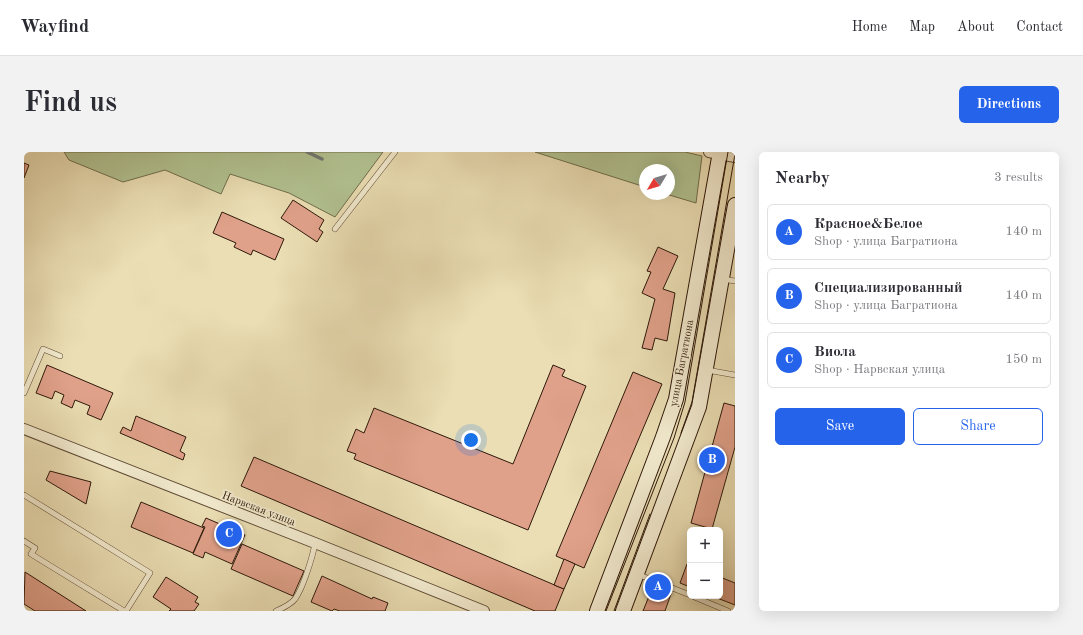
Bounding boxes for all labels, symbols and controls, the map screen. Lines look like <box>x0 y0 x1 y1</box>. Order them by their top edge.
text: Wayfind <box>20 18 89 37</box>
text: Home <box>852 20 887 34</box>
text: Map <box>909 20 935 34</box>
text: About <box>957 20 994 34</box>
text: Contact <box>1016 20 1063 34</box>
button: Directions <box>959 86 1059 123</box>
text: Find us <box>24 90 117 118</box>
north arrow <box>639 164 675 200</box>
text: Nearby <box>775 170 830 187</box>
text: 3 results <box>994 171 1043 184</box>
text: Красное&Белое <box>814 217 923 232</box>
text: A <box>784 225 794 238</box>
text: 140 m <box>1005 225 1042 238</box>
text: Shop · улица Багратиона <box>814 235 958 248</box>
text: Специализированный <box>814 281 963 296</box>
text: B <box>784 289 794 302</box>
text: 140 m <box>1005 289 1042 302</box>
text: Shop · улица Багратиона <box>814 299 958 312</box>
street label: улица Багратиона <box>669 318 696 408</box>
text: Виола <box>814 345 856 360</box>
text: C <box>785 353 793 366</box>
text: 150 m <box>1005 353 1042 366</box>
text: Shop · Нарвская улица <box>814 363 945 376</box>
button: Save <box>775 408 905 445</box>
button: Share <box>913 408 1043 445</box>
your location <box>461 430 481 450</box>
pin: B <box>699 445 725 475</box>
street label: Нарвская улица <box>220 490 297 529</box>
pin: C <box>216 519 242 549</box>
map controls <box>687 527 723 599</box>
button: + <box>687 527 723 563</box>
button: − <box>687 563 723 599</box>
pin: A <box>645 572 671 602</box>

